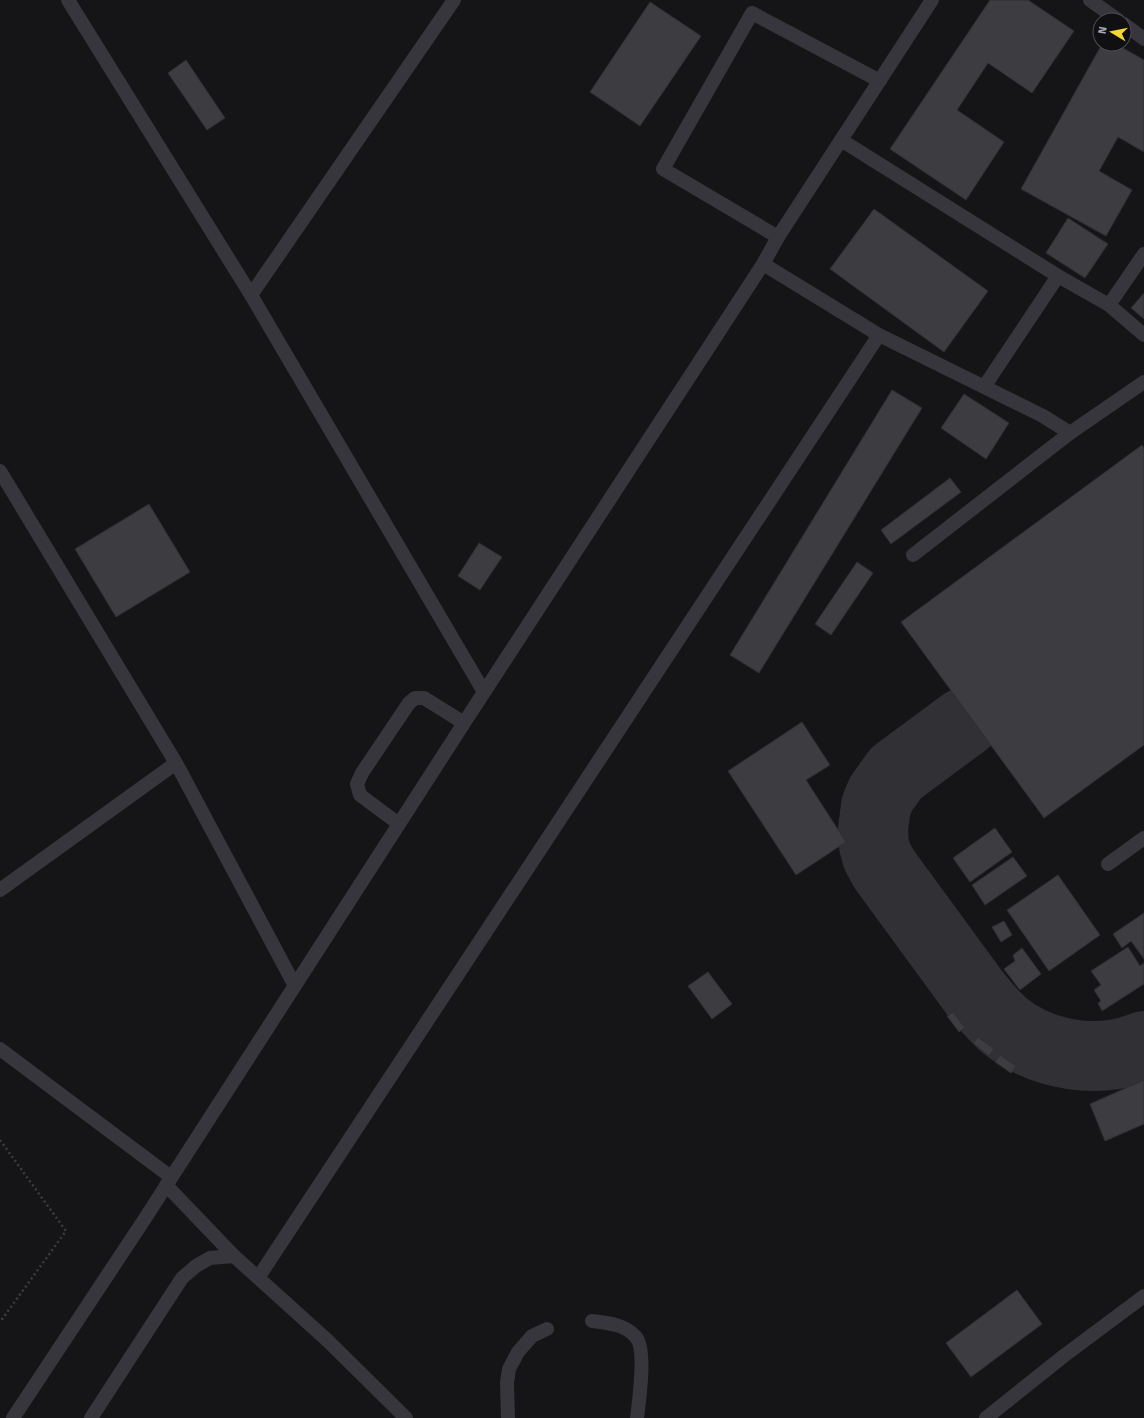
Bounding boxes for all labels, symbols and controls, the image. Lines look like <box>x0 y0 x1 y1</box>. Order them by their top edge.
north arrow <box>1092 12 1132 52</box>
text: N <box>1096 26 1110 35</box>

